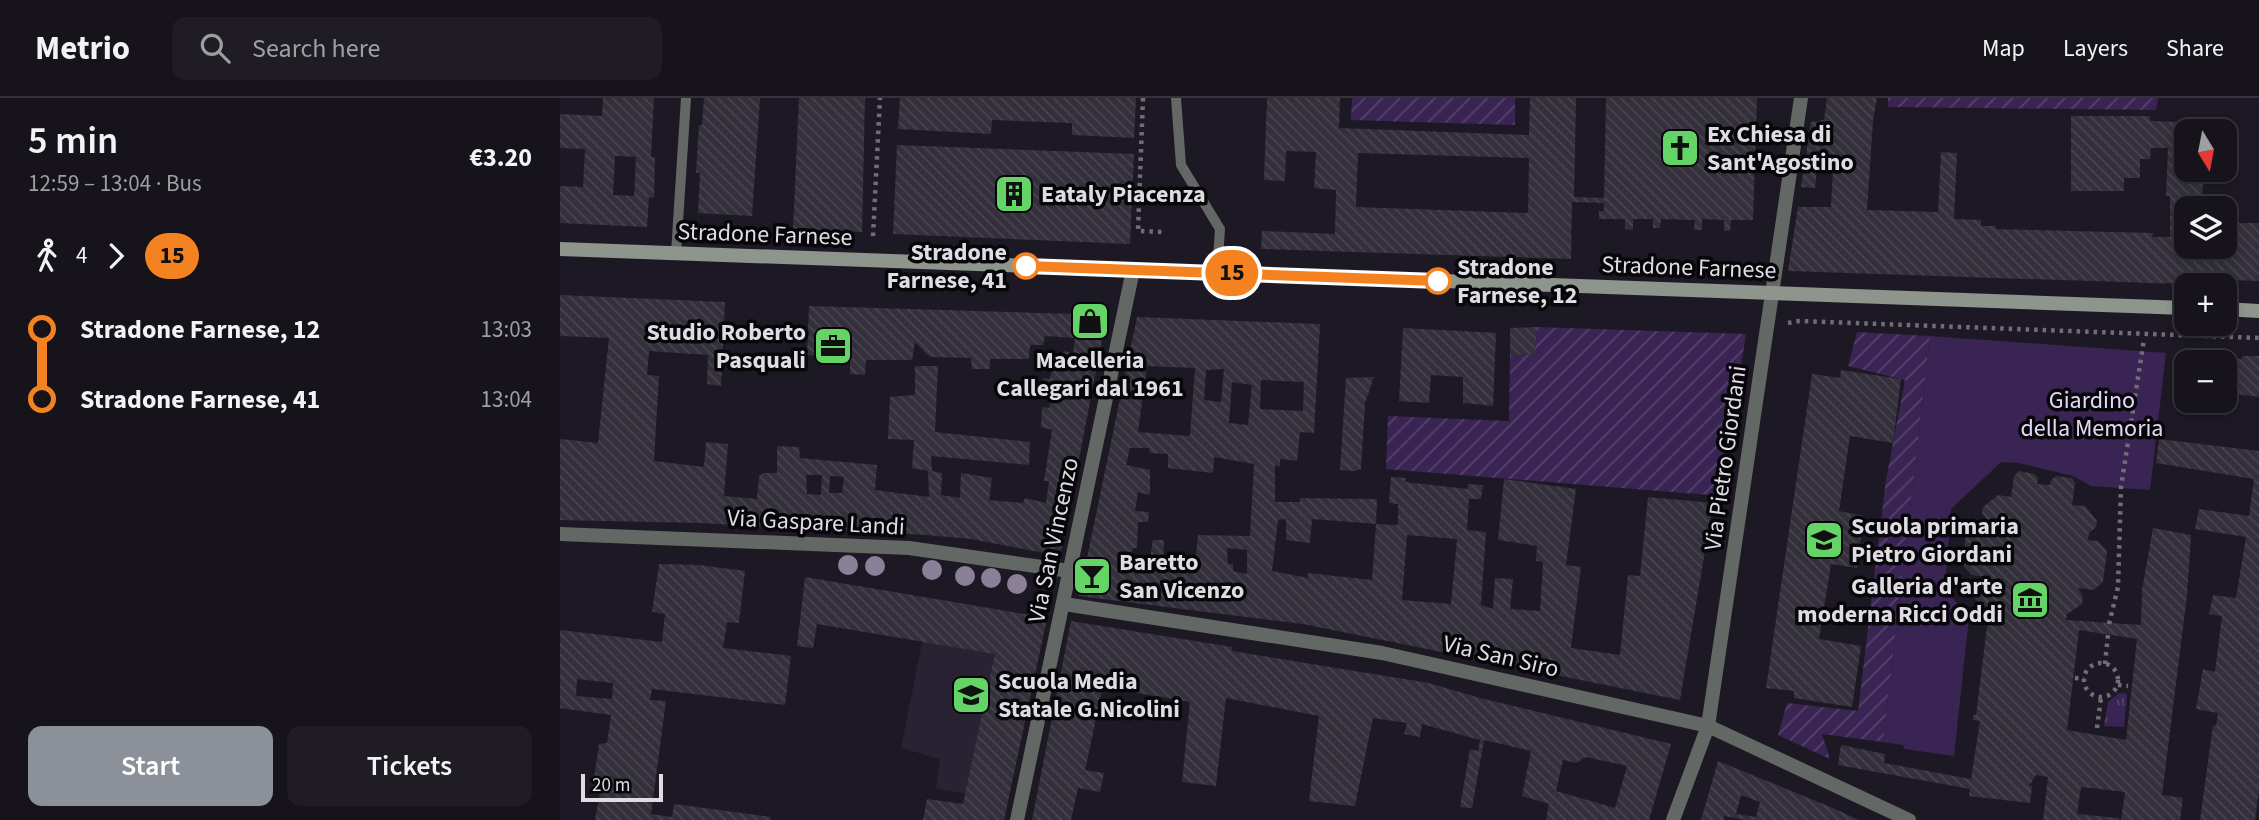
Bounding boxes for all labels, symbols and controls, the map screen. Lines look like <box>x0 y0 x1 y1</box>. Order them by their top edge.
search box <box>172 17 662 80</box>
text: Metrio <box>35 25 130 72</box>
icon: search <box>196 29 234 67</box>
text: Search here <box>252 30 380 67</box>
text: Map <box>1982 31 2025 66</box>
text: Layers <box>2063 31 2128 66</box>
text: Share <box>2166 31 2224 66</box>
text: 5 min <box>28 114 118 168</box>
place label: Ex Chiesa di Sant'Agostino <box>1707 117 1854 180</box>
north arrow <box>2174 119 2236 182</box>
map controls <box>2174 119 2237 413</box>
church icon: Ex Chiesa di Sant'Agostino <box>1659 127 1701 169</box>
text: €3.20 <box>469 139 532 176</box>
text: 12:59 – 13:04 · Bus <box>28 167 202 200</box>
building icon: Eataly Piacenza <box>993 173 1035 215</box>
place label: Eataly Piacenza <box>1041 177 1206 212</box>
button: layers <box>2174 196 2237 259</box>
street label: Stradone Farnese <box>677 214 853 255</box>
place label: Stradone Farnese, 41 <box>887 235 1007 298</box>
icon: walk <box>28 237 66 275</box>
icon: forward <box>97 237 135 275</box>
text: 15 <box>159 238 185 273</box>
text: 4 <box>76 239 87 272</box>
street label: Stradone Farnese <box>1601 247 1777 288</box>
line badge: 15 <box>1200 250 1264 296</box>
place label: Stradone Farnese, 12 <box>1457 250 1577 313</box>
marker: Stradone Farnese, 41 <box>1013 253 1039 279</box>
text: 15 <box>1219 255 1245 290</box>
marker: Stradone Farnese, 12 <box>1425 268 1451 294</box>
button: + <box>2174 273 2237 336</box>
shop icon: Macelleria Callegari dal 1961 <box>1069 300 1111 342</box>
text: Stradone Farnese, 12 <box>80 311 320 348</box>
text: 13:03 <box>481 313 532 346</box>
place label: Studio Roberto Pasquali <box>646 315 806 378</box>
office icon: Studio Roberto Pasquali <box>812 325 854 367</box>
place label: Macelleria Callegari dal 1961 <box>996 343 1184 406</box>
button: − <box>2174 350 2237 413</box>
street label: Via Pietro Giordani <box>1695 363 1756 553</box>
text: Stradone Farnese, 41 <box>80 381 320 418</box>
text: 13:04 <box>481 383 532 416</box>
park label: Giardino della Memoria <box>2021 383 2163 446</box>
street label: Via San Vincenzo <box>1019 454 1088 626</box>
street label: Via Gaspare Landi <box>726 500 906 545</box>
place label: Scuola primaria Pietro Giordani <box>1851 509 2019 572</box>
school or university icon: Scuola primaria Pietro Giordani <box>1803 519 1845 561</box>
place label: Baretto San Vicenzo <box>1119 545 1244 608</box>
bar icon: Baretto San Vicenzo <box>1071 555 1113 597</box>
place label: Galleria d'arte moderna Ricci Oddi <box>1797 569 2003 632</box>
museum icon: Galleria d'arte moderna Ricci Oddi <box>2009 579 2051 621</box>
street label: Via San Siro <box>1440 626 1562 687</box>
place label: Scuola Media Statale G.Nicolini <box>998 664 1180 727</box>
school or university icon: Scuola Media Statale G.Nicolini <box>950 674 992 716</box>
button: Start <box>28 726 273 806</box>
button: Tickets <box>287 726 532 806</box>
scale bar <box>581 771 663 803</box>
text: 20 m <box>592 772 630 799</box>

